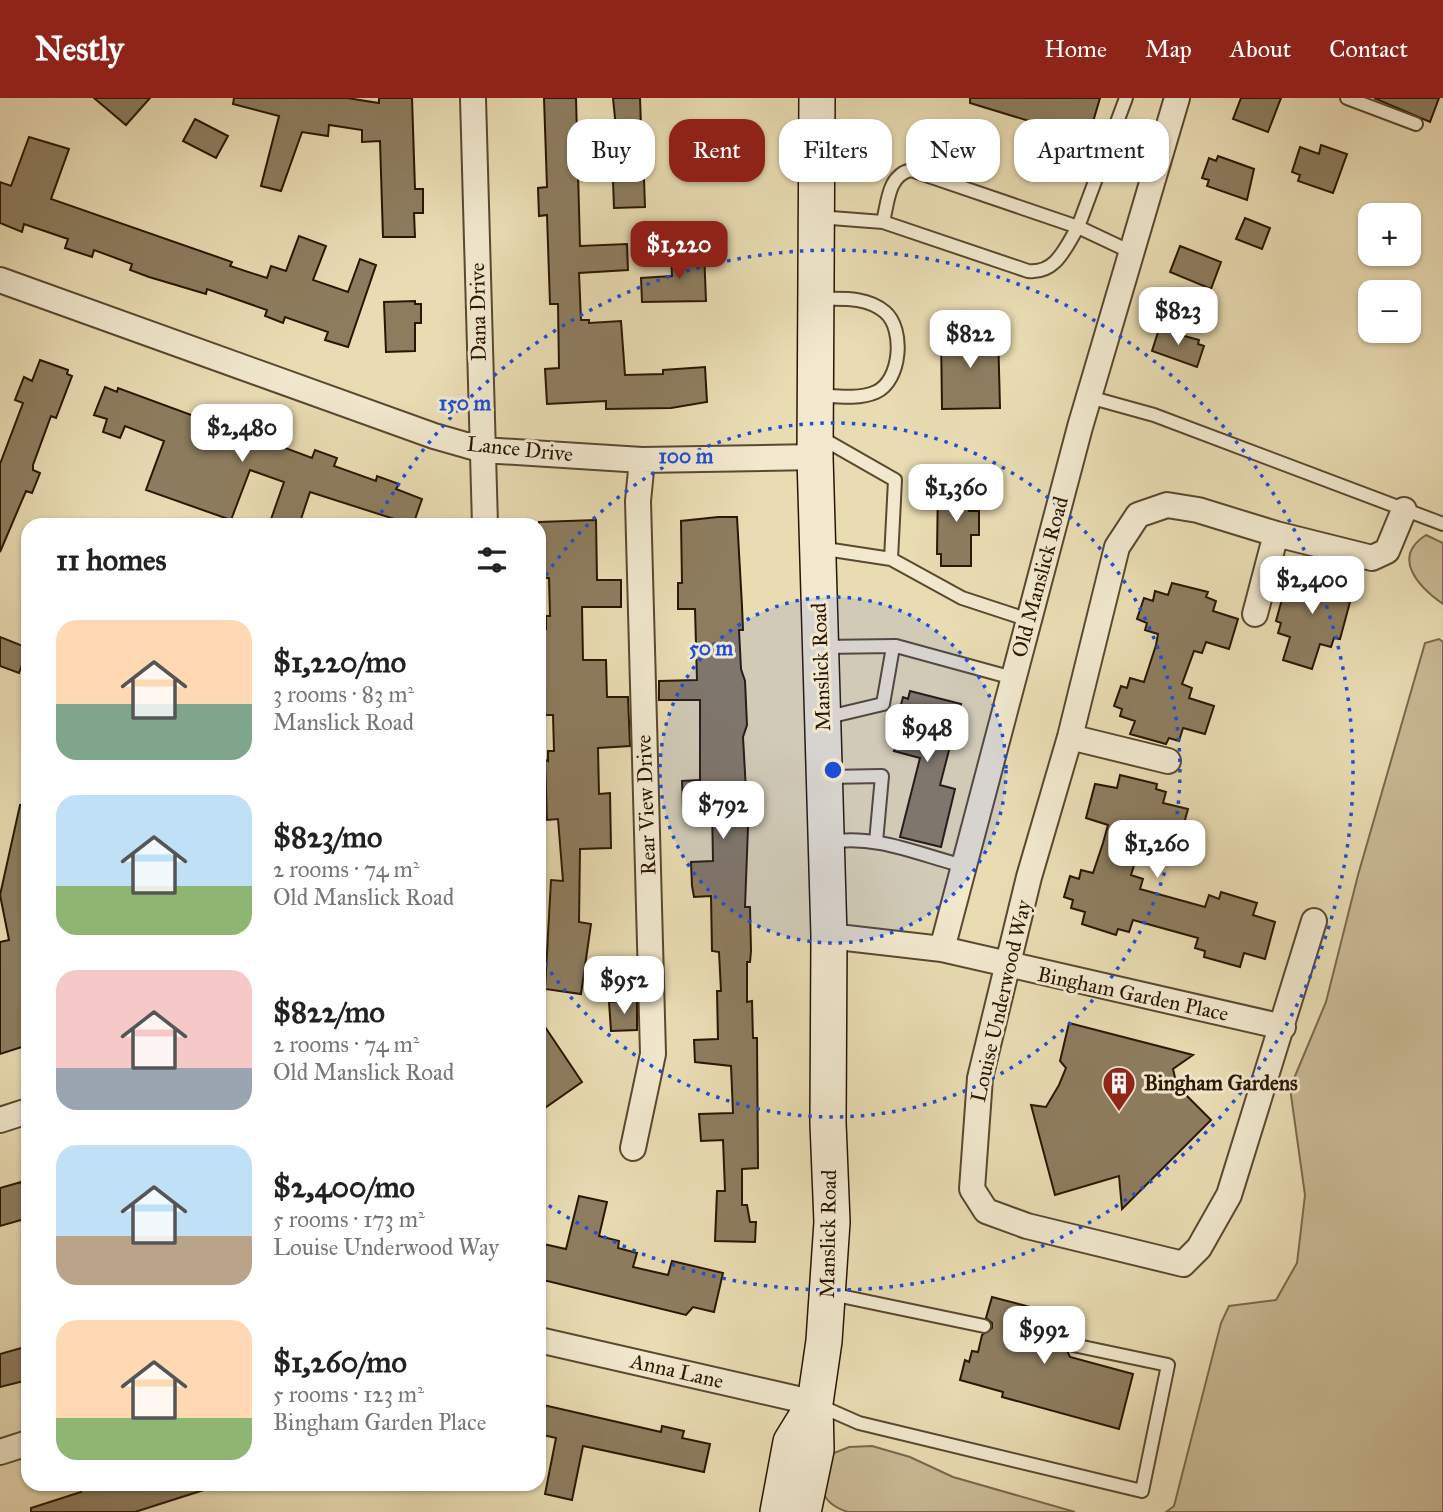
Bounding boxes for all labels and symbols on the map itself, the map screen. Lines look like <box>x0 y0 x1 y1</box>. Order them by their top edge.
pin: $1,220 <box>622 222 736 281</box>
street label: Dana Drive <box>464 262 492 362</box>
pin: $823 <box>1137 288 1219 347</box>
pin: $822 <box>929 310 1011 370</box>
text: 150 m <box>439 390 491 416</box>
pin: $2,480 <box>185 404 299 464</box>
street label: Lance Drive <box>466 431 575 468</box>
text: 100 m <box>659 443 714 469</box>
pin: $1,360 <box>899 464 1013 524</box>
street label: Old Manslick Road <box>1006 493 1074 660</box>
pin: $2,400 <box>1255 556 1369 616</box>
street label: Manslick Road <box>806 602 836 732</box>
text: 50 m <box>689 635 733 661</box>
pin: $948 <box>886 704 968 764</box>
street label: Rear View Drive <box>631 734 661 876</box>
centre of rings <box>821 758 845 782</box>
pin: $792 <box>682 782 764 841</box>
pin: $1,260 <box>1100 820 1214 880</box>
street label: Louise Underwood Way <box>965 896 1037 1105</box>
pin: $952 <box>583 956 665 1016</box>
street label: Bingham Garden Place <box>1035 961 1231 1027</box>
building icon: Bingham Gardens <box>1100 1064 1138 1113</box>
place label: Bingham Gardens <box>1144 1070 1298 1096</box>
street label: Manslick Road <box>814 1169 842 1299</box>
pin: $992 <box>1003 1306 1085 1366</box>
street label: Anna Lane <box>627 1347 726 1394</box>

